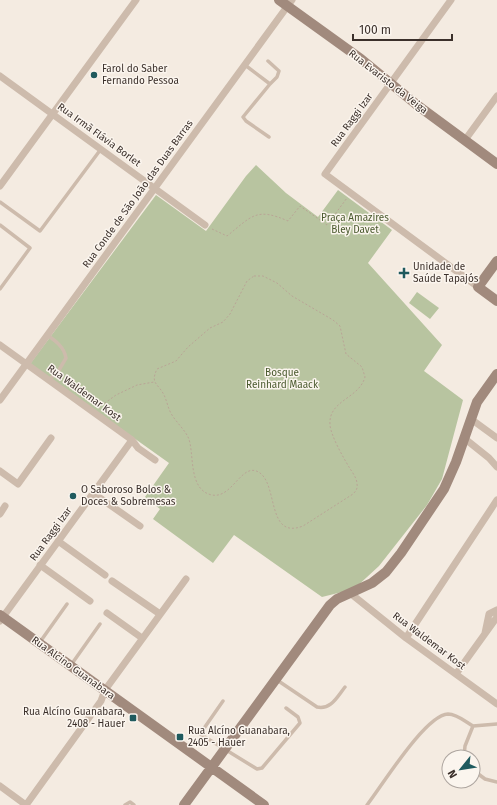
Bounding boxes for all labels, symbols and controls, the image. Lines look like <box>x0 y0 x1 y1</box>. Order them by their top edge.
scale bar <box>353 16 452 42</box>
text: 100 m <box>359 23 391 37</box>
street label: Rua Evaristo da Veiga <box>346 47 430 117</box>
place label: Farol do Saber Fernando Pessoa <box>102 63 179 87</box>
marker: Farol do Saber Fernando Pessoa <box>89 70 99 80</box>
street label: Rua Raggi Izar <box>328 91 376 149</box>
street label: Rua Irmã Flávia Borlet <box>55 101 143 169</box>
street label: Rua Conde de São João das Duas Barras <box>80 117 196 270</box>
park label: Praça Amazires Bley Davet <box>321 212 389 236</box>
place label: Unidade de Saúde Tapajós <box>413 261 479 285</box>
marker: Unidade de Saúde Tapajós <box>398 267 410 279</box>
street label: Rua Waldemar Kost <box>45 362 123 424</box>
park label: Bosque Reinhard Maack <box>246 367 319 391</box>
place label: O Saboroso Bolos & Doces & Sobremesas <box>81 484 176 508</box>
marker: O Saboroso Bolos & Doces & Sobremesas <box>68 491 78 501</box>
street label: Rua Raggi Izar <box>27 505 75 563</box>
street label: Rua Waldemar Kost <box>390 610 468 672</box>
street label: Rua Alcino Guanabara <box>29 634 117 702</box>
place label: Rua Alcíno Guanabara, 2408 - Hauer <box>23 705 125 730</box>
marker: Rua Alcíno Guanabara, 2408 - Hauer <box>128 713 138 723</box>
place label: Rua Alcíno Guanabara, 2405 - Hauer <box>188 724 290 749</box>
marker: Rua Alcíno Guanabara, 2405 - Hauer <box>175 732 185 742</box>
north arrow <box>441 749 481 789</box>
text: N <box>445 767 460 780</box>

